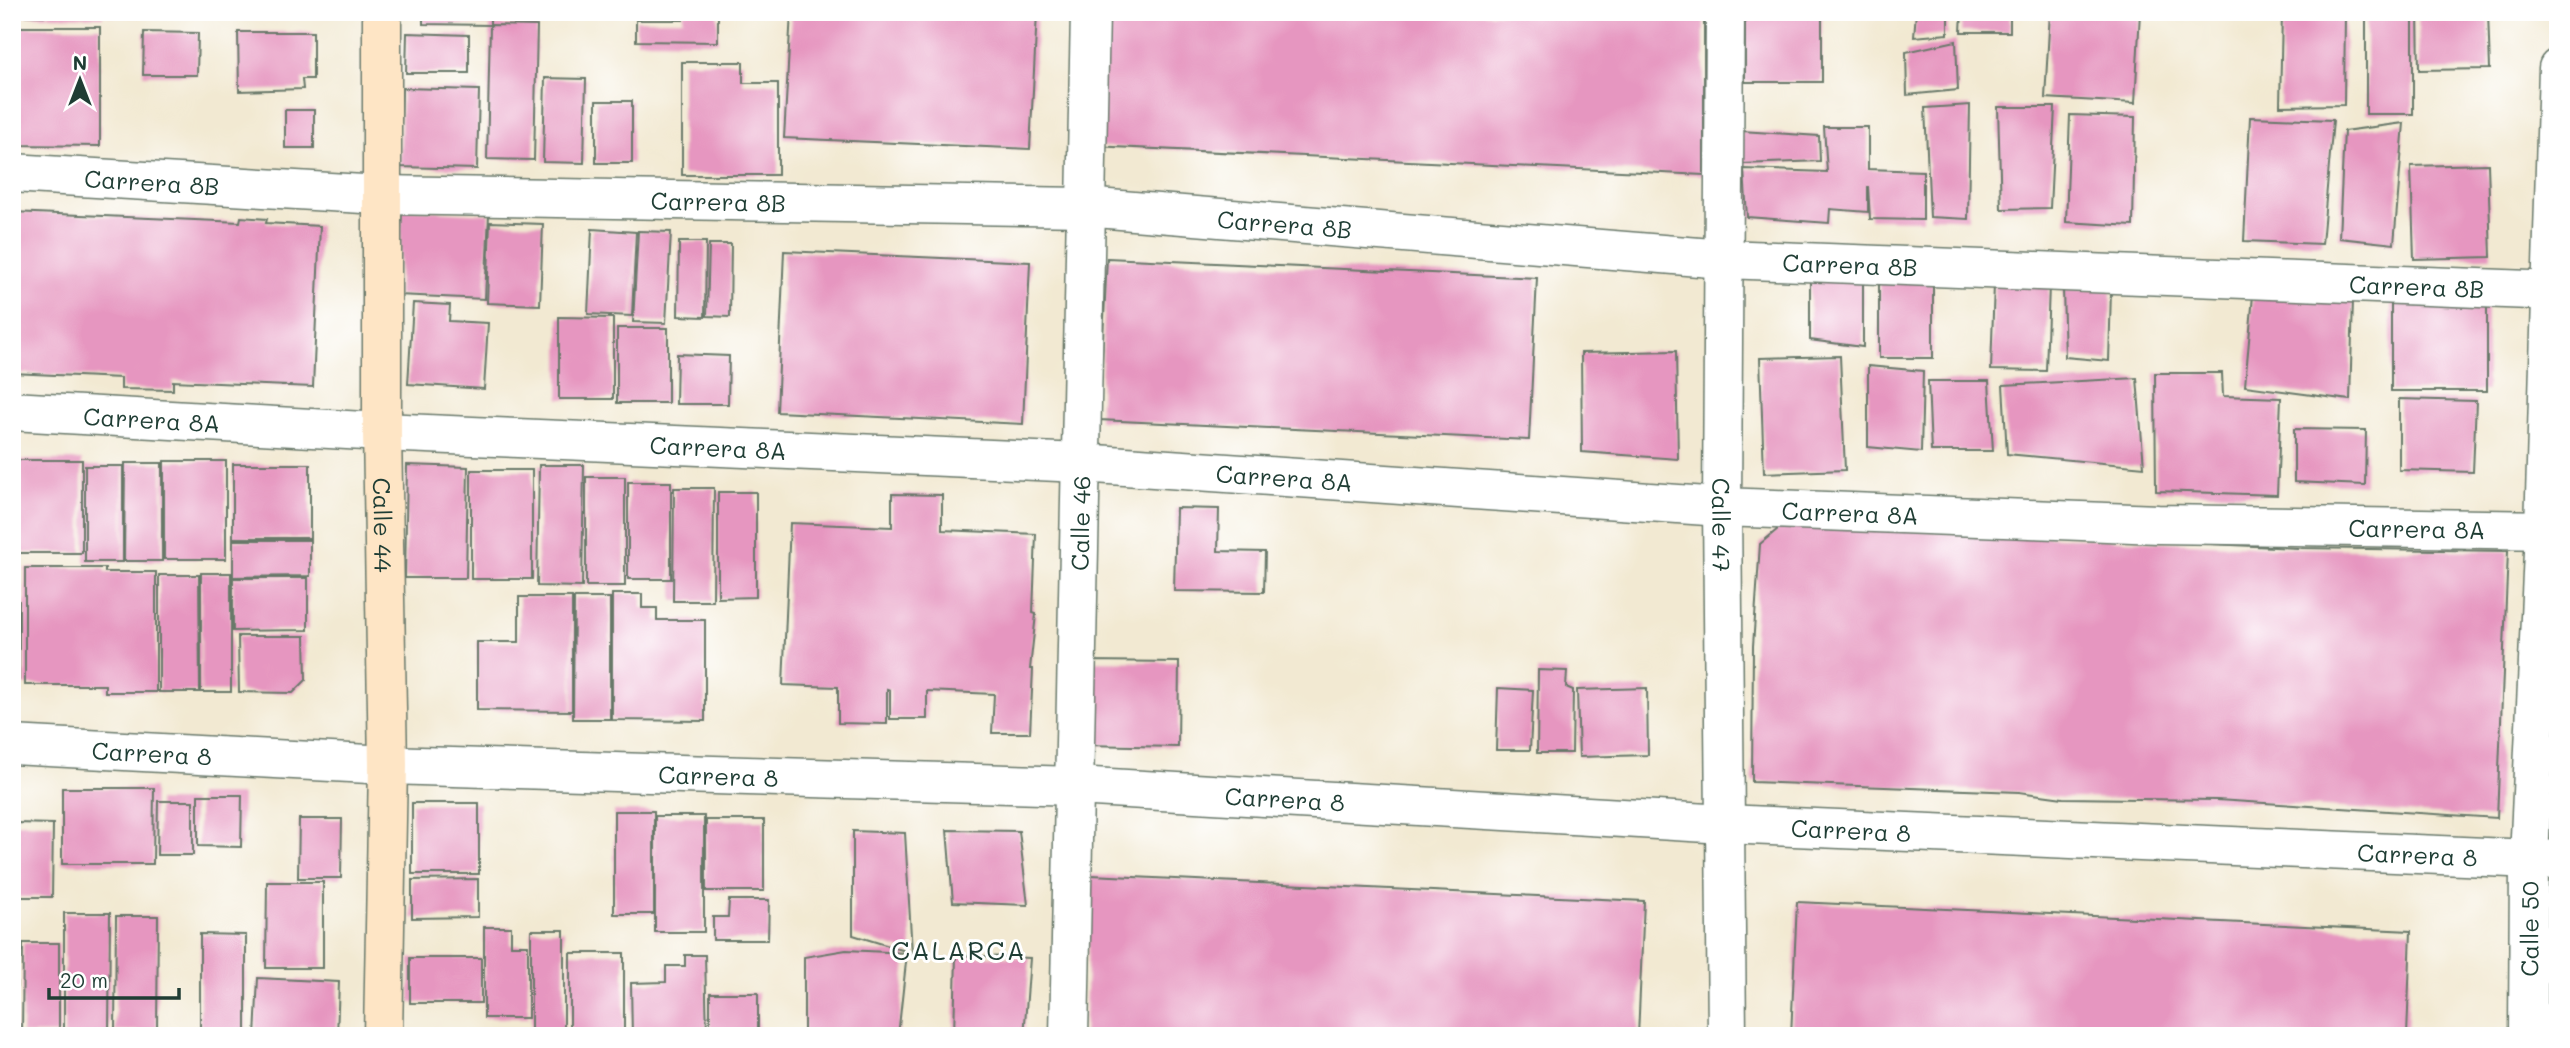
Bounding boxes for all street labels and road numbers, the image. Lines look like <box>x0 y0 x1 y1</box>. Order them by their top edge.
street label: Carrera 8B <box>83 162 220 201</box>
street label: Carrera 8B <box>650 184 786 217</box>
street label: Carrera 8B <box>1216 202 1353 244</box>
street label: Carrera 8B <box>1782 246 1918 282</box>
street label: Carrera 8B <box>2348 267 2485 304</box>
street label: Carrera 8A <box>83 400 221 438</box>
street label: Carrera 8A <box>649 428 787 465</box>
street label: Carrera 8A <box>1215 457 1354 497</box>
street label: Calle 46 <box>1063 475 1096 571</box>
street label: Calle 44 <box>367 477 400 573</box>
street label: Calle 47 <box>1706 478 1738 572</box>
street label: Carrera 8A <box>1781 494 1919 530</box>
street label: Carrera 8A <box>2348 511 2486 544</box>
street label: Carrera 8 <box>91 734 213 771</box>
street label: Carrera 8 <box>658 758 779 792</box>
street label: Carrera 8 <box>1224 779 1346 817</box>
street label: Carrera 8 <box>1790 811 1912 848</box>
street label: Carrera 8 <box>2357 836 2478 872</box>
street label: Calle 50 <box>2513 881 2544 977</box>

